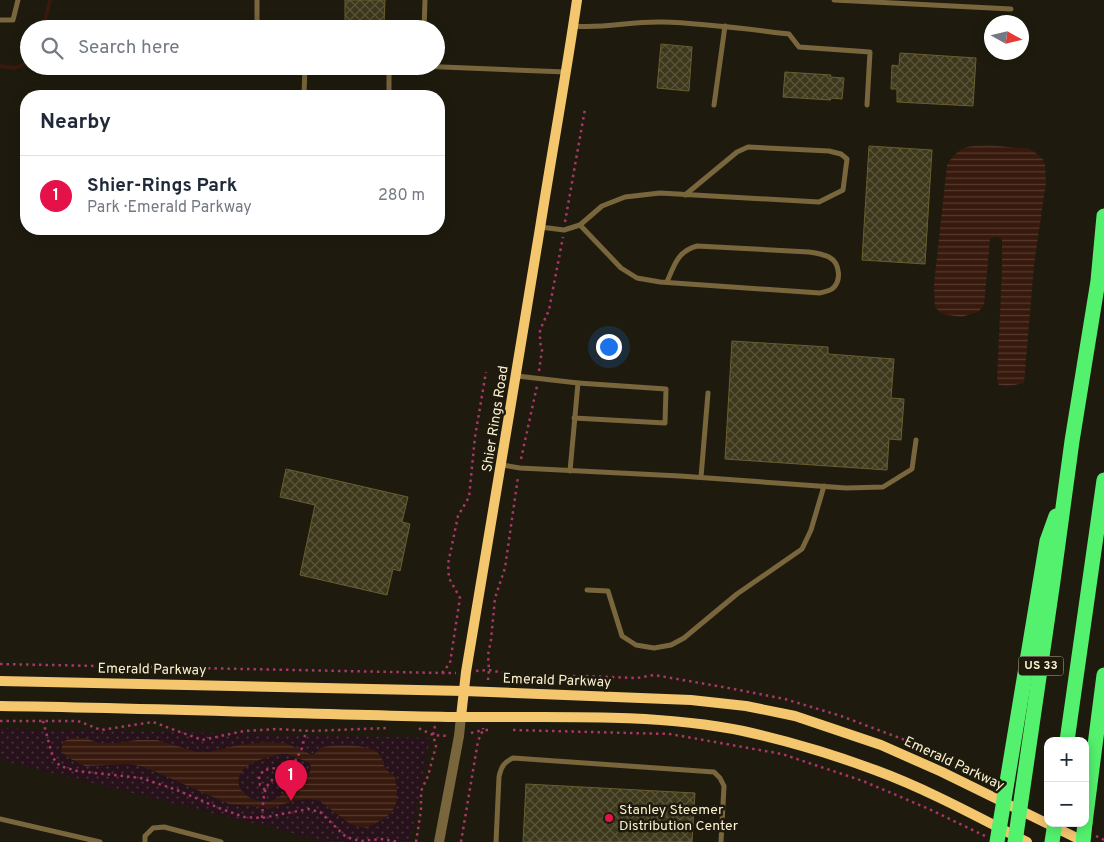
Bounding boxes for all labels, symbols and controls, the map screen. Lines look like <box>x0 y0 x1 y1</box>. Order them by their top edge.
north arrow <box>984 15 1029 60</box>
search box <box>20 20 445 75</box>
icon: search <box>38 34 66 62</box>
text: Search here <box>78 36 180 60</box>
text: Nearby <box>40 109 111 136</box>
text: Shier-Rings Park <box>87 174 237 198</box>
text: 1 <box>53 186 59 206</box>
text: 280 m <box>378 186 425 206</box>
text: Park · Emerald Parkway <box>87 198 252 218</box>
your location <box>596 334 622 360</box>
street label: Shier Rings Road <box>479 365 513 473</box>
road number: US 33 <box>1018 656 1064 676</box>
street label: Emerald Parkway <box>98 661 206 679</box>
street label: Emerald Parkway <box>502 671 612 691</box>
street label: Emerald Parkway <box>901 733 1007 795</box>
map controls <box>1044 737 1089 827</box>
button: + <box>1044 737 1089 782</box>
pin: 1 <box>275 760 307 801</box>
button: − <box>1044 782 1089 827</box>
place label: Stanley Steemer Distribution Center <box>619 802 739 835</box>
marker: Stanley Steemer Distribution Center <box>603 812 615 824</box>

